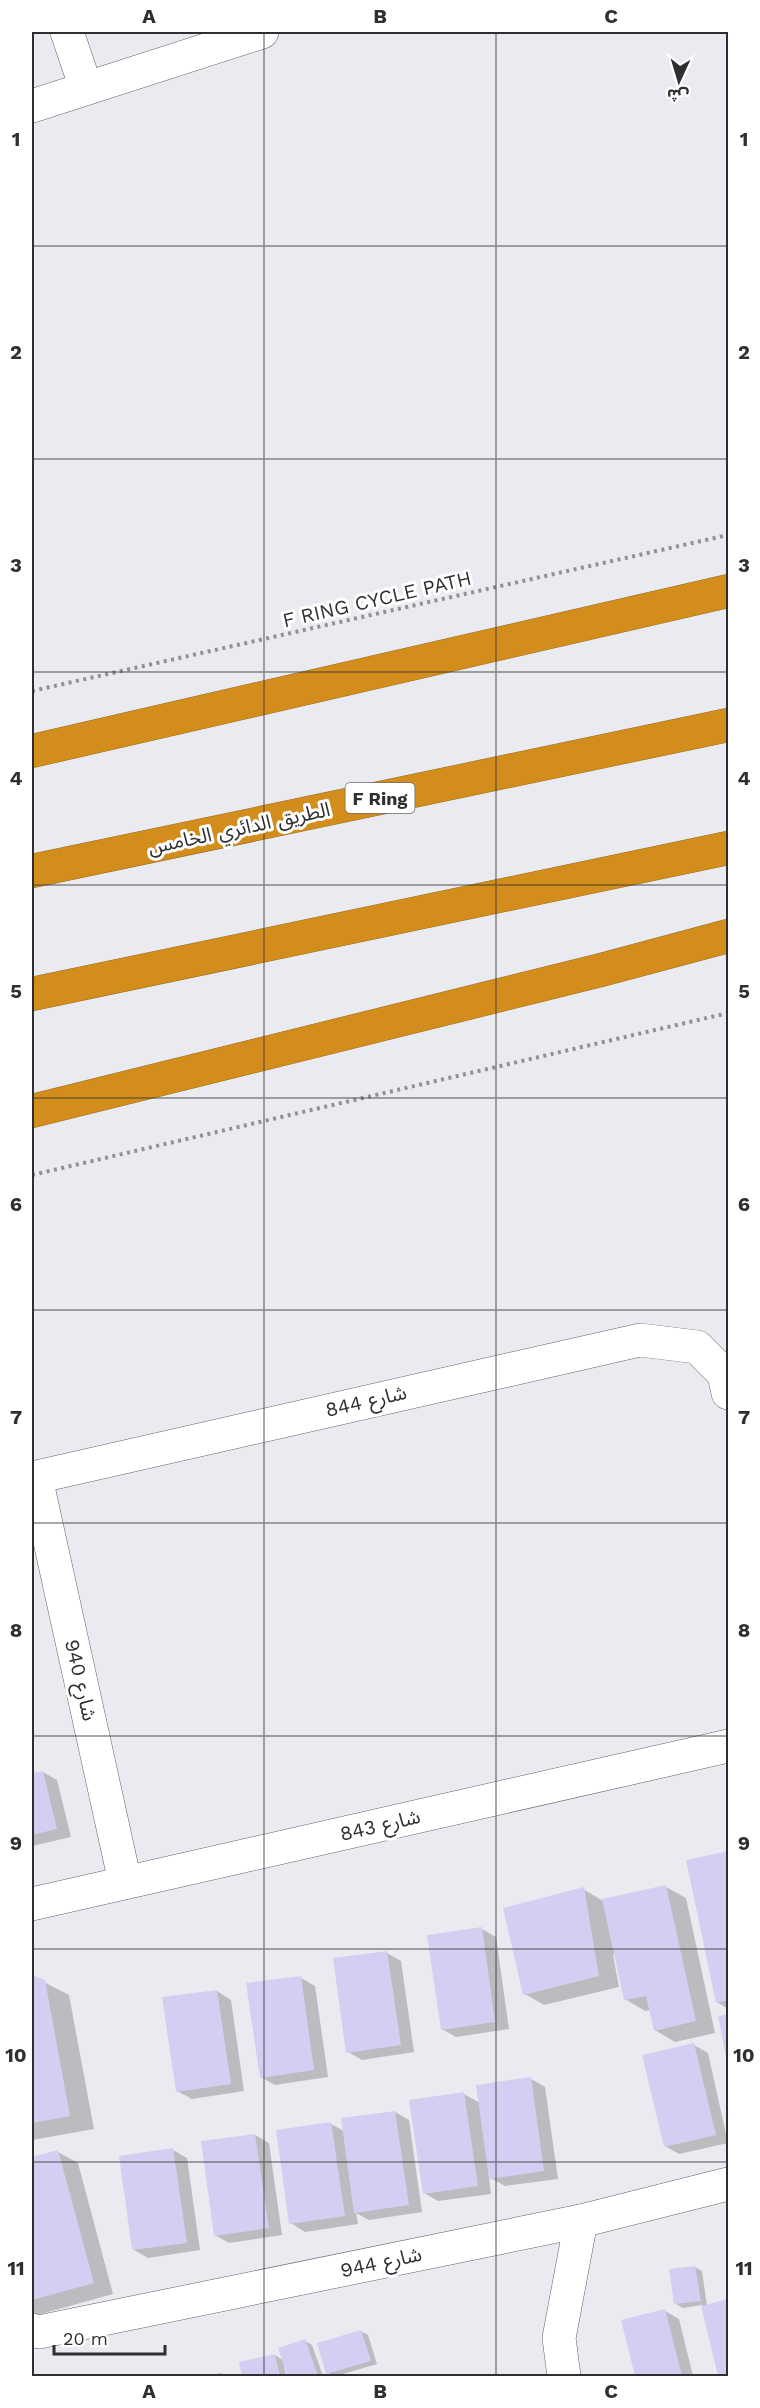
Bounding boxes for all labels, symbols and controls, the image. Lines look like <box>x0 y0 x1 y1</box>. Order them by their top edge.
text: A <box>142 4 156 28</box>
text: B <box>373 4 387 28</box>
text: C <box>604 4 618 28</box>
north arrow <box>649 51 709 111</box>
text: ش <box>666 85 690 106</box>
text: 1 <box>12 127 20 151</box>
text: 1 <box>740 127 748 151</box>
text: 2 <box>10 340 22 364</box>
text: 2 <box>738 340 750 364</box>
text: 3 <box>10 553 22 577</box>
text: 3 <box>738 553 750 577</box>
street label: F RING CYCLE PATH <box>280 566 474 632</box>
text: 4 <box>10 766 23 790</box>
text: 4 <box>738 766 751 790</box>
road number: F Ring <box>346 783 415 813</box>
street label: الطريق الدائري الخامس <box>146 797 333 863</box>
text: 5 <box>10 979 22 1003</box>
text: 5 <box>738 979 750 1003</box>
text: 6 <box>10 1192 22 1216</box>
text: 6 <box>738 1192 750 1216</box>
street label: شارع 844 <box>323 1380 410 1425</box>
text: 7 <box>10 1405 22 1429</box>
text: 7 <box>738 1405 750 1429</box>
text: 8 <box>10 1618 22 1642</box>
text: 8 <box>738 1618 750 1642</box>
street label: شارع 940 <box>57 1637 102 1724</box>
street label: شارع 843 <box>337 1804 423 1849</box>
text: 9 <box>10 1831 22 1855</box>
text: 9 <box>738 1831 750 1855</box>
text: 10 <box>5 2043 27 2067</box>
text: 10 <box>733 2043 755 2067</box>
street label: شارع 944 <box>338 2242 425 2285</box>
text: 11 <box>7 2256 25 2280</box>
text: 11 <box>735 2256 753 2280</box>
scale bar <box>54 2318 165 2356</box>
text: 20 m <box>63 2328 108 2349</box>
text: A <box>142 2379 156 2403</box>
text: B <box>373 2379 387 2403</box>
text: C <box>604 2379 618 2403</box>

